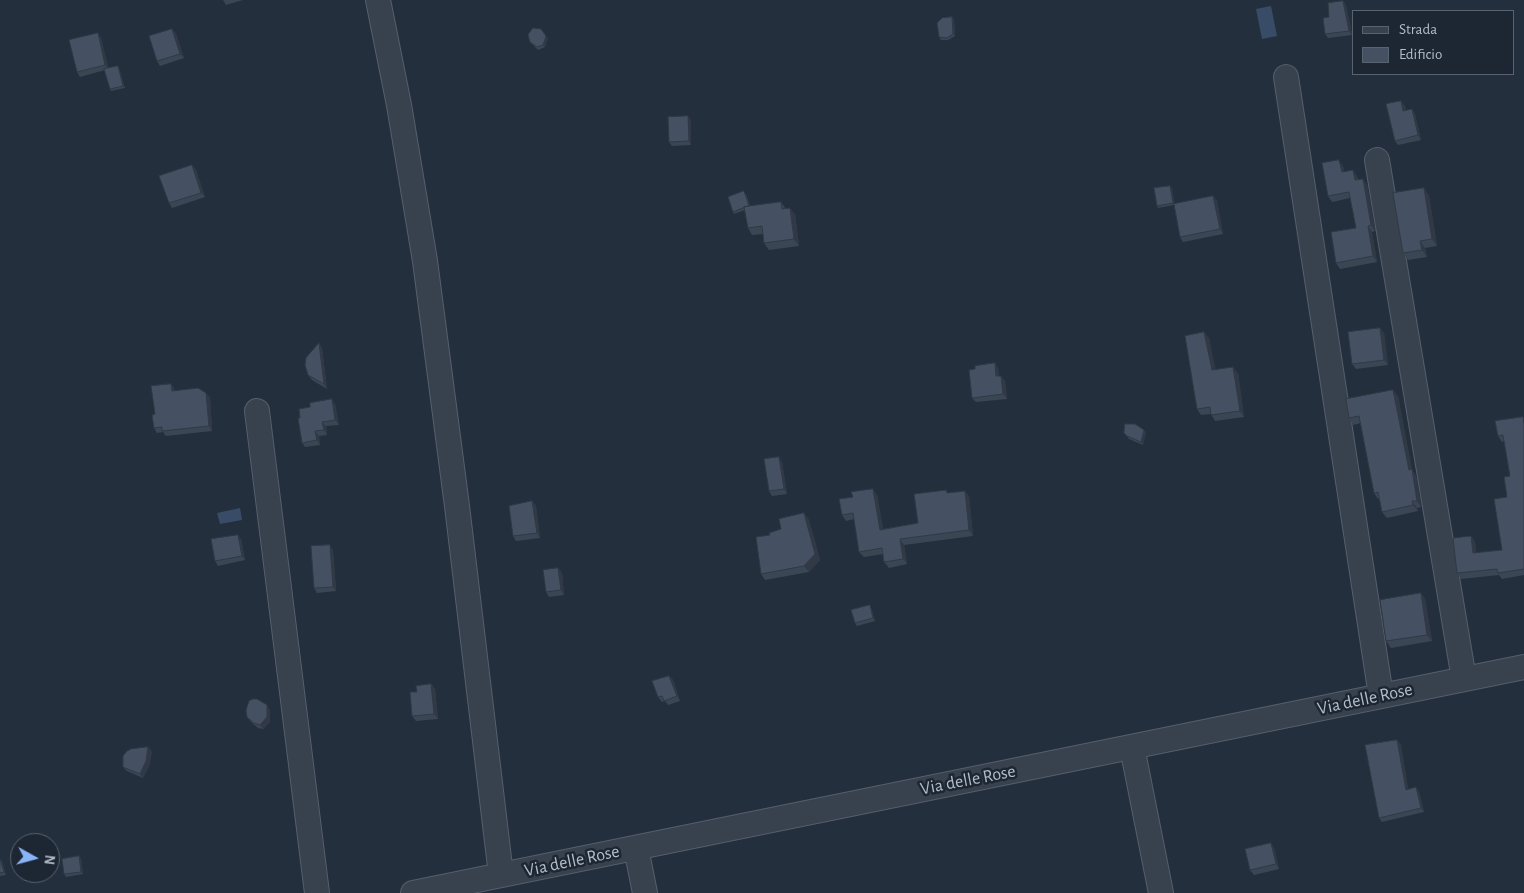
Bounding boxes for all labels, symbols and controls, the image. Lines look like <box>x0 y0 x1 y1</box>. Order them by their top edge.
legend <box>1352 10 1514 75</box>
text: Strada <box>1399 22 1437 37</box>
text: Edificio <box>1399 47 1442 62</box>
street label: Via delle Rose <box>1315 678 1415 720</box>
street label: Via delle Rose <box>918 760 1018 800</box>
north arrow <box>10 833 60 883</box>
street label: Via delle Rose <box>522 840 622 882</box>
text: N <box>41 854 56 865</box>

